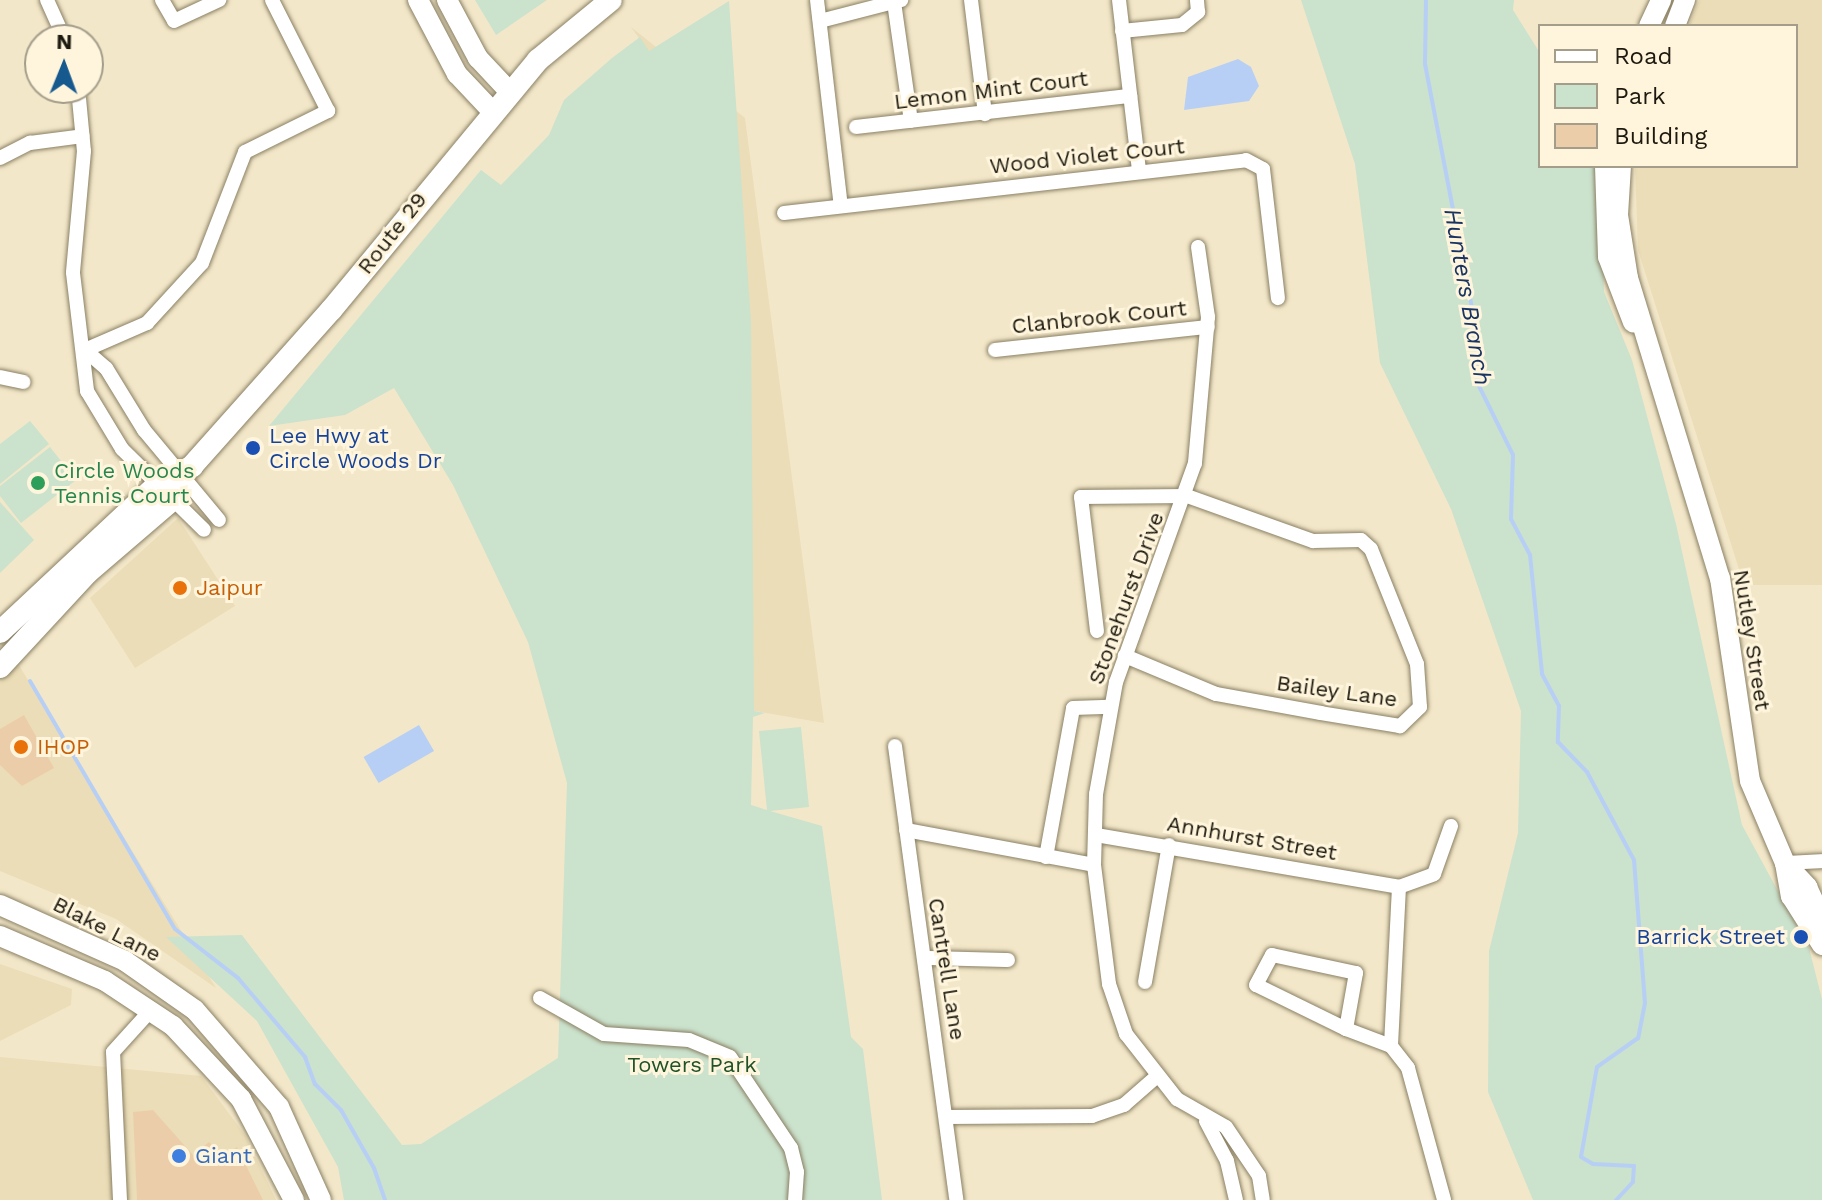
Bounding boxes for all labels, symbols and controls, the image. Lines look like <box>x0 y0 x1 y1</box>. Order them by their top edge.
north arrow <box>24 24 104 104</box>
legend <box>1538 24 1798 168</box>
text: N <box>56 29 73 54</box>
text: Road <box>1614 42 1673 70</box>
street label: Lemon Mint Court <box>893 65 1089 115</box>
text: Park <box>1614 82 1666 110</box>
text: Building <box>1614 122 1707 150</box>
street label: Wood Violet Court <box>988 133 1186 179</box>
street label: Route 29 <box>352 187 432 279</box>
water label: Hunters Branch <box>1437 206 1497 388</box>
street label: Clanbrook Court <box>1010 295 1188 339</box>
place label: Lee Hwy at Circle Woods Dr <box>269 422 442 474</box>
marker: Lee Hwy at Circle Woods Dr <box>244 439 262 457</box>
place label: Circle Woods Tennis Court <box>54 457 195 508</box>
marker: Circle Woods Tennis Court <box>29 474 47 492</box>
street label: Stonehurst Drive <box>1083 508 1169 688</box>
street label: Nutley Street <box>1728 567 1776 713</box>
place label: Jaipur <box>196 575 263 601</box>
marker: Jaipur <box>171 579 189 597</box>
street label: Bailey Lane <box>1275 669 1399 713</box>
place label: IHOP <box>37 734 90 760</box>
marker: IHOP <box>12 738 30 756</box>
street label: Annhurst Street <box>1165 810 1339 866</box>
street label: Blake Lane <box>49 891 165 967</box>
street label: Cantrell Lane <box>923 896 971 1042</box>
place label: Barrick Street <box>1636 924 1785 950</box>
marker: Barrick Street <box>1792 928 1810 946</box>
park label: Towers Park <box>627 1052 757 1078</box>
place label: Giant <box>195 1143 252 1169</box>
marker: Giant <box>170 1147 188 1165</box>

